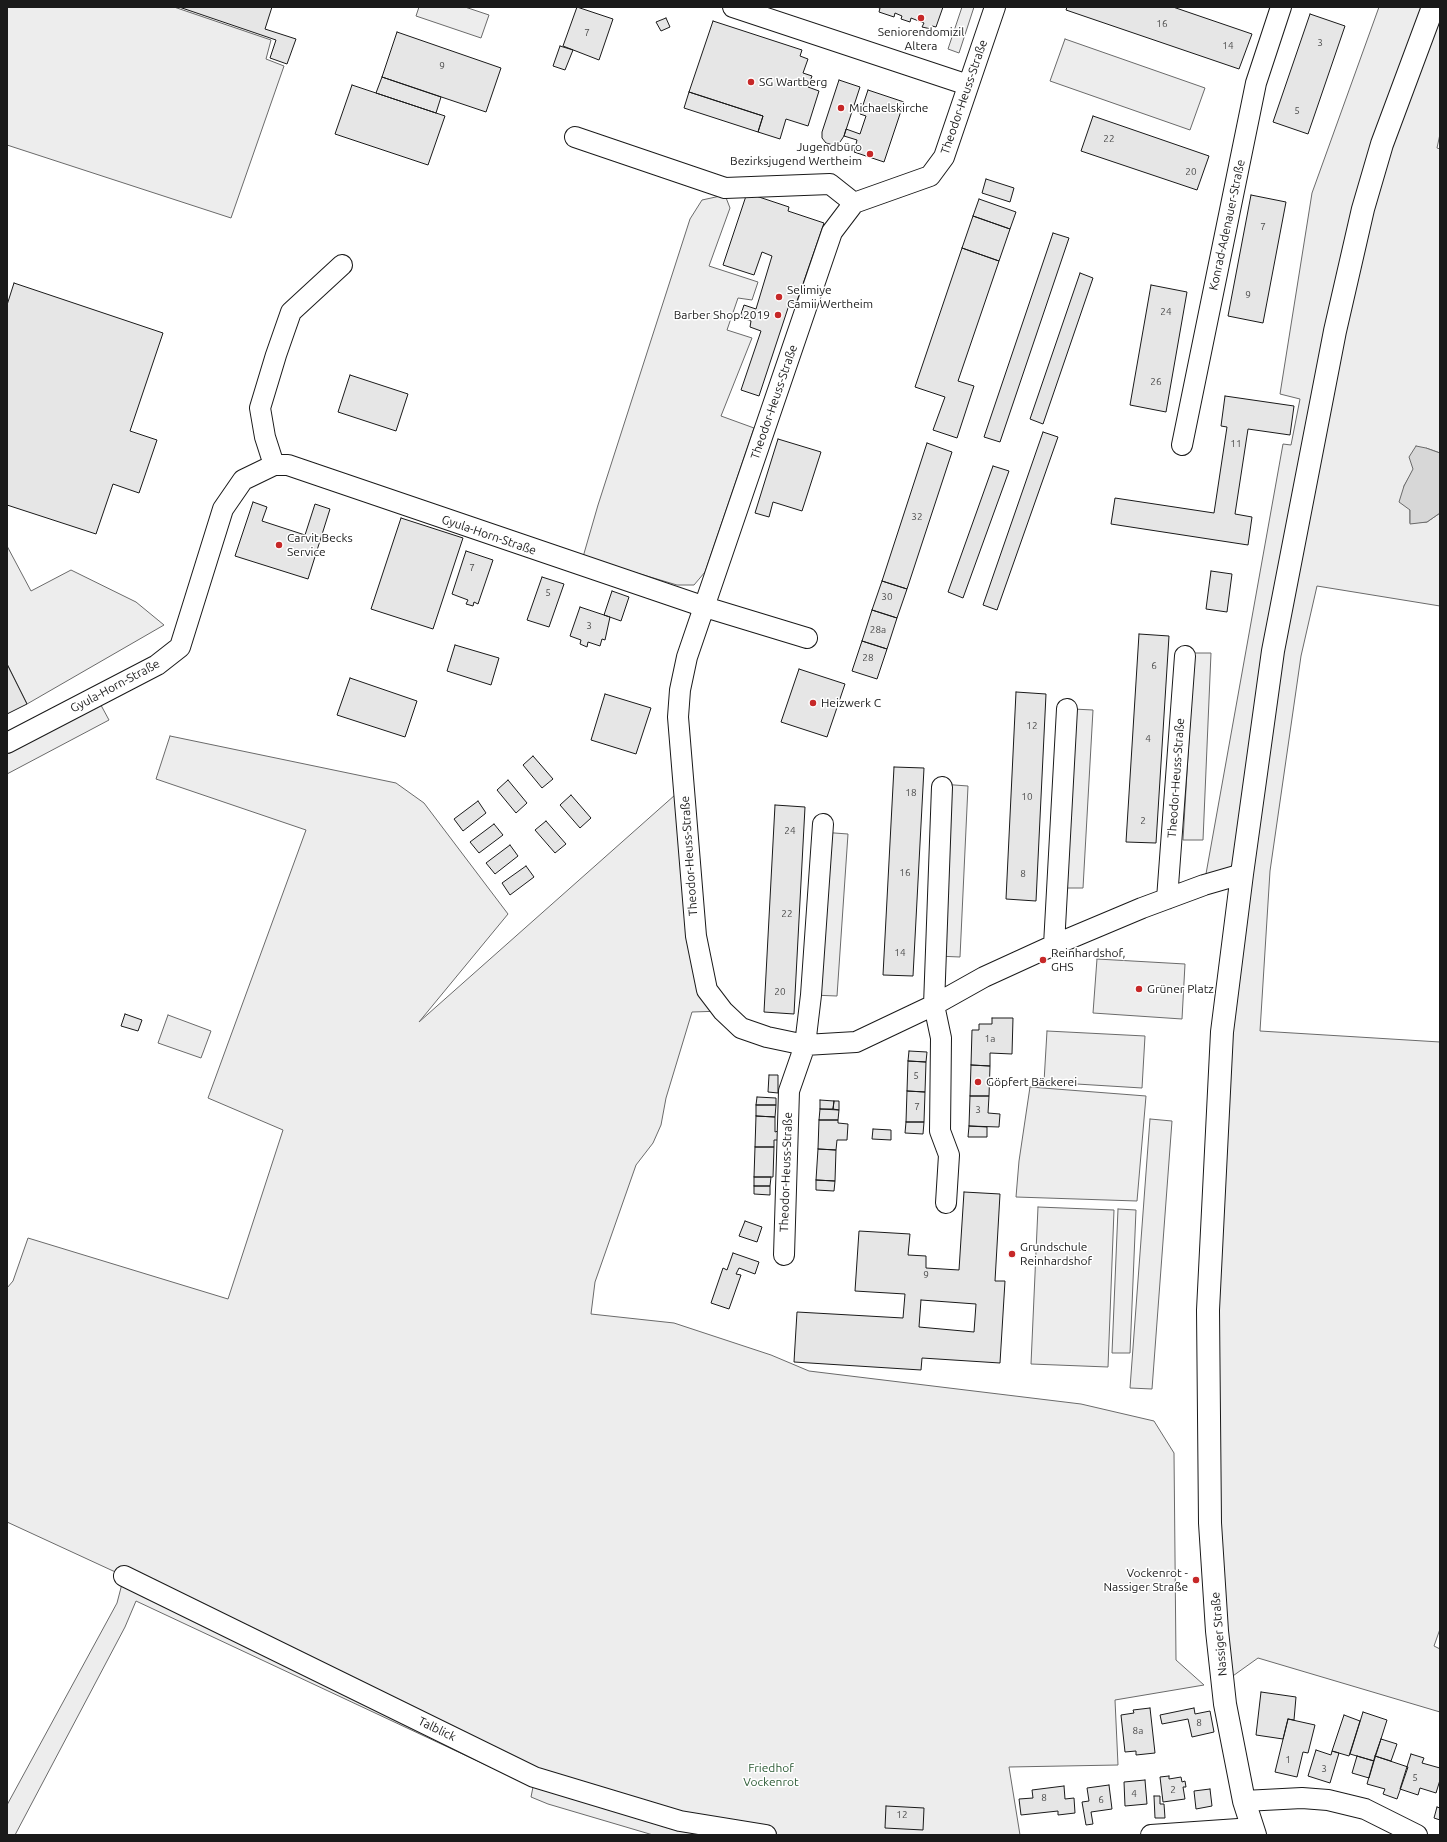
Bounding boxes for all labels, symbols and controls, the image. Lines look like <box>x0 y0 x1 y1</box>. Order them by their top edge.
marker: Seniorendomizil Altera <box>916 13 926 23</box>
house number: 16 <box>1156 18 1168 30</box>
place label: Seniorendomizil Altera <box>878 25 964 53</box>
house number: 7 <box>584 27 590 39</box>
house number: 3 <box>1317 37 1323 49</box>
street label: Theodor-Heuss-Straße <box>938 38 990 156</box>
house number: 14 <box>1222 40 1234 52</box>
house number: 9 <box>439 60 445 72</box>
place label: SG Wartberg <box>759 75 827 89</box>
marker: SG Wartberg <box>746 77 756 87</box>
place label: Michaelskirche <box>849 101 928 115</box>
marker: Michaelskirche <box>836 103 846 113</box>
house number: 5 <box>1294 105 1300 117</box>
house number: 22 <box>1103 133 1115 145</box>
place label: Jugendbüro Bezirksjugend Wertheim <box>730 140 862 168</box>
marker: Jugendbüro Bezirksjugend Wertheim <box>865 149 875 159</box>
street label: Konrad-Adenauer-Straße <box>1206 158 1248 292</box>
house number: 20 <box>1185 166 1197 178</box>
house number: 7 <box>1260 221 1266 233</box>
place label: Selimiye Camii Wertheim <box>787 283 873 311</box>
house number: 9 <box>1245 289 1251 301</box>
marker: Selimiye Camii Wertheim <box>774 292 784 302</box>
house number: 24 <box>1160 306 1172 318</box>
place label: Barber Shop 2019 <box>674 308 770 322</box>
marker: Barber Shop 2019 <box>773 310 783 320</box>
street label: Theodor-Heuss-Straße <box>748 343 800 461</box>
house number: 26 <box>1150 376 1162 388</box>
house number: 11 <box>1230 438 1242 450</box>
house number: 32 <box>911 511 923 523</box>
street label: Gyula-Horn-Straße <box>440 512 538 558</box>
place label: Carvit Becks Service <box>287 531 353 559</box>
marker: Carvit Becks Service <box>274 540 284 550</box>
house number: 7 <box>469 562 475 574</box>
house number: 5 <box>545 587 551 599</box>
house number: 30 <box>881 591 893 603</box>
house number: 3 <box>586 620 592 632</box>
house number: 28a <box>870 624 886 636</box>
house number: 28 <box>862 652 874 664</box>
street label: Gyula-Horn-Straße <box>68 656 162 716</box>
house number: 6 <box>1151 660 1157 672</box>
place label: Heizwerk C <box>821 696 881 710</box>
marker: Heizwerk C <box>808 698 818 708</box>
street label: Theodor-Heuss-Straße <box>1165 718 1187 838</box>
house number: 12 <box>1026 720 1038 732</box>
house number: 4 <box>1145 733 1151 745</box>
house number: 18 <box>905 787 917 799</box>
house number: 10 <box>1021 791 1033 803</box>
street label: Theodor-Heuss-Straße <box>678 796 700 916</box>
house number: 2 <box>1140 815 1146 827</box>
house number: 24 <box>784 825 796 837</box>
house number: 16 <box>899 867 911 879</box>
house number: 8 <box>1020 868 1026 880</box>
house number: 22 <box>781 908 793 920</box>
place label: Reinhardshof, GHS <box>1051 946 1126 974</box>
house number: 14 <box>894 947 906 959</box>
marker: Reinhardshof, GHS <box>1038 955 1048 965</box>
place label: Grüner Platz <box>1147 982 1214 996</box>
marker: Grüner Platz <box>1134 984 1144 994</box>
house number: 20 <box>774 986 786 998</box>
house number: 1a <box>985 1033 995 1045</box>
house number: 5 <box>913 1070 919 1082</box>
place label: Göpfert Bäckerei <box>986 1075 1077 1089</box>
marker: Göpfert Bäckerei <box>973 1077 983 1087</box>
house number: 7 <box>914 1101 920 1113</box>
house number: 3 <box>975 1104 981 1116</box>
street label: Theodor-Heuss-Straße <box>777 1112 795 1232</box>
place label: Grundschule Reinhardshof <box>1020 1240 1092 1268</box>
marker: Grundschule Reinhardshof <box>1007 1249 1017 1259</box>
house number: 9 <box>923 1269 929 1281</box>
place label: Vockenrot - Nassiger Straße <box>1104 1566 1188 1594</box>
marker: Vockenrot - Nassiger Straße <box>1191 1575 1201 1585</box>
street label: Nassiger Straße <box>1208 1591 1230 1677</box>
street label: Talblick <box>416 1714 458 1744</box>
house number: 8 <box>1196 1717 1202 1729</box>
house number: 8a <box>1133 1725 1143 1737</box>
house number: 1 <box>1285 1754 1291 1766</box>
park label: Friedhof Vockenrot <box>743 1761 799 1789</box>
house number: 3 <box>1321 1763 1327 1775</box>
house number: 5 <box>1412 1772 1418 1784</box>
house number: 2 <box>1170 1784 1176 1796</box>
house number: 4 <box>1131 1788 1137 1800</box>
house number: 8 <box>1041 1792 1047 1804</box>
house number: 6 <box>1098 1794 1104 1806</box>
house number: 12 <box>896 1809 908 1821</box>

